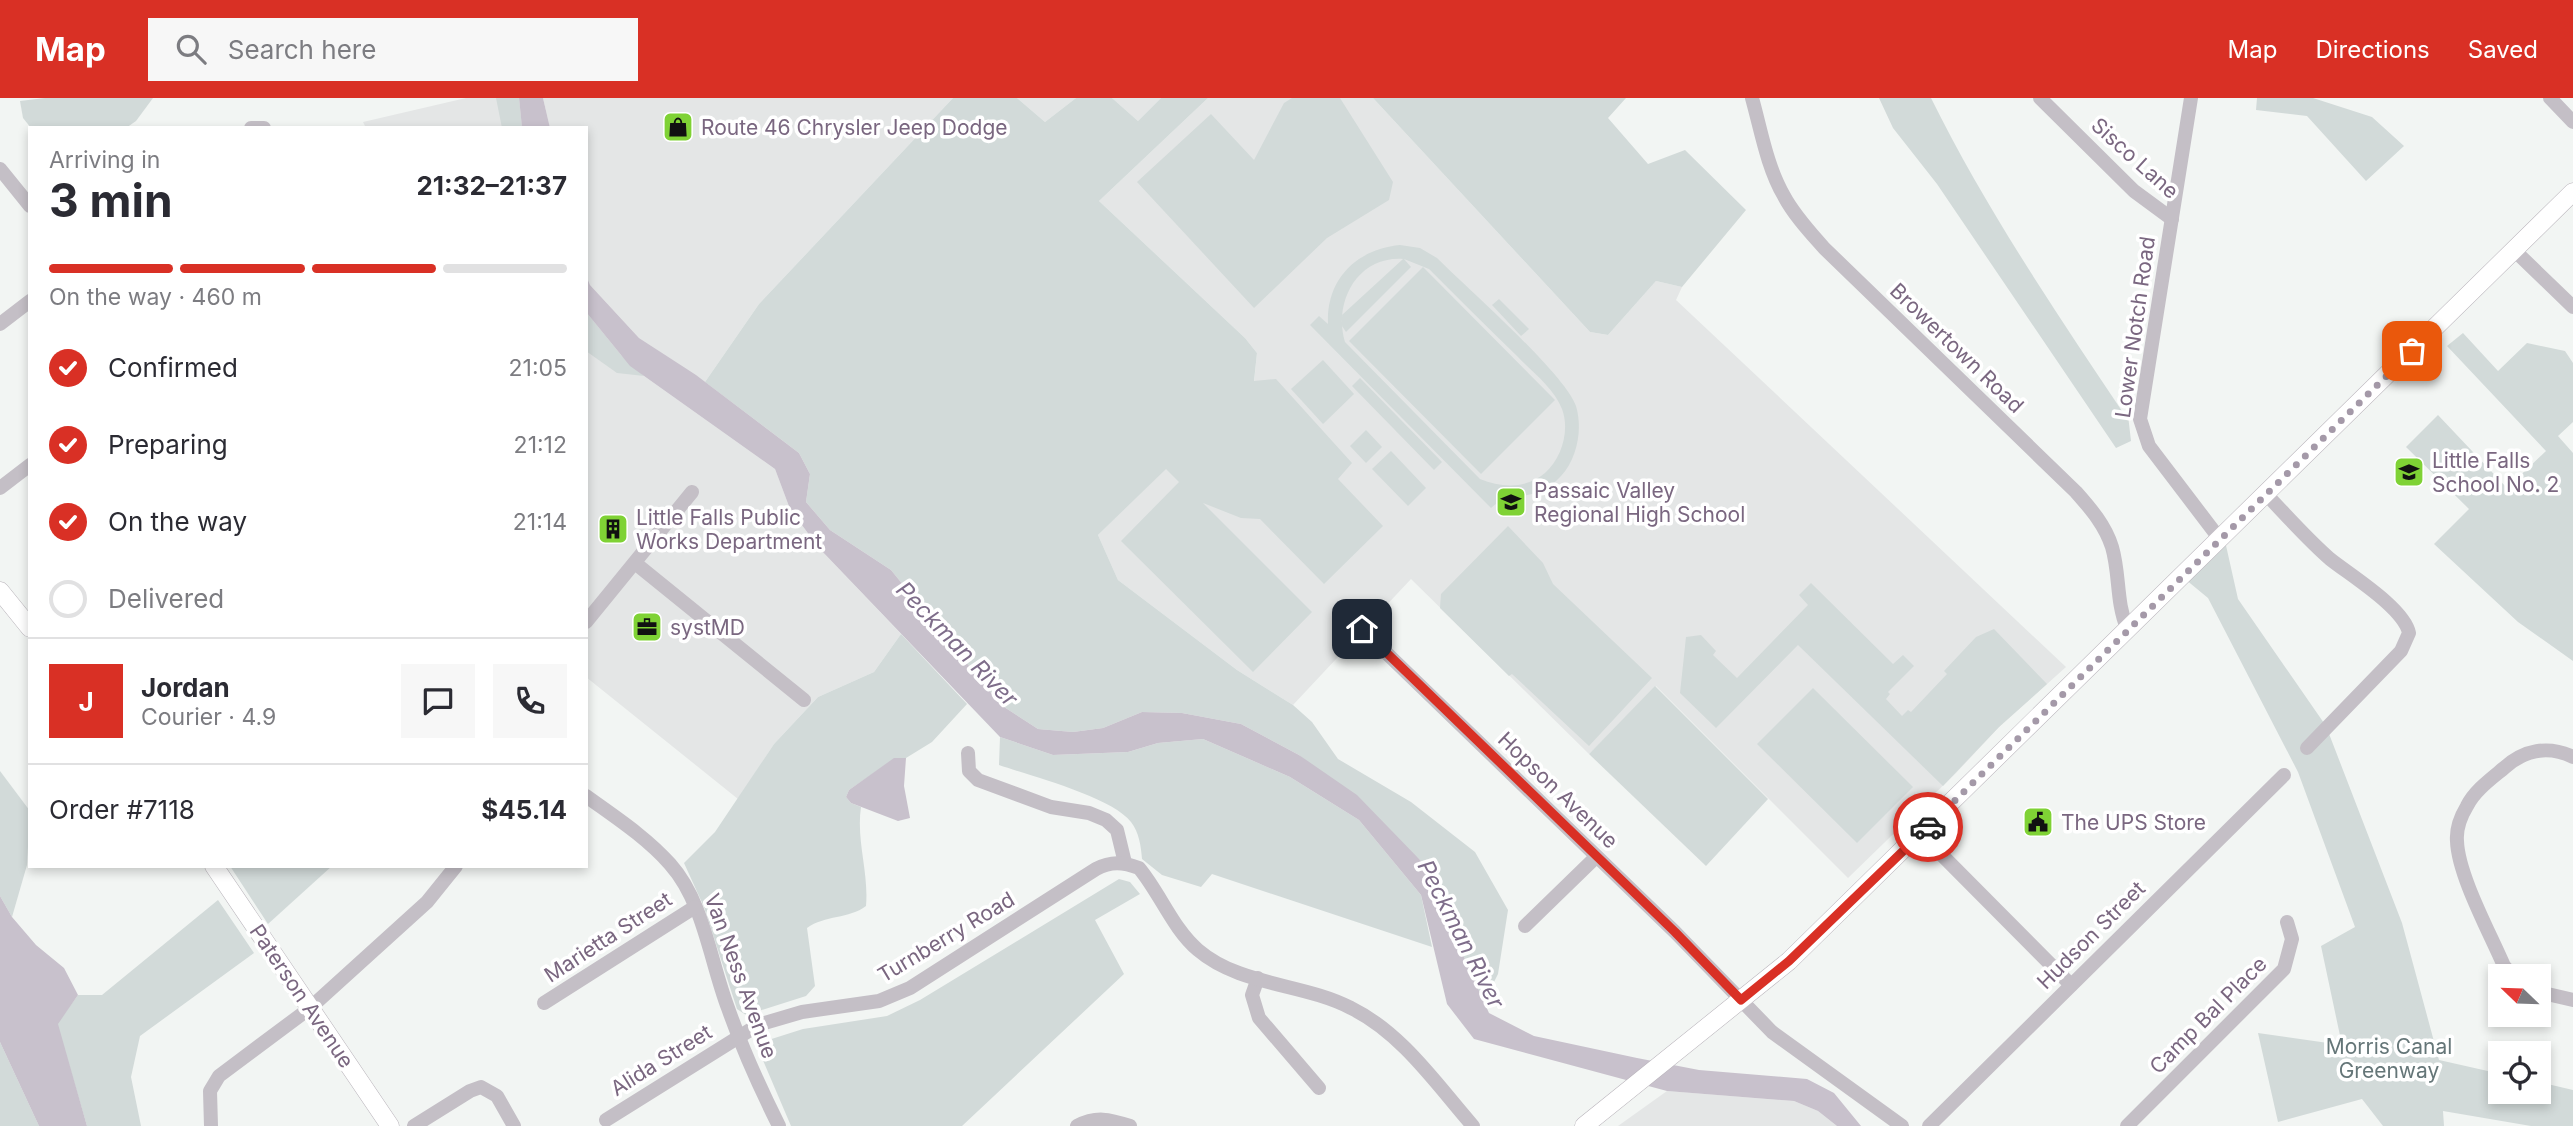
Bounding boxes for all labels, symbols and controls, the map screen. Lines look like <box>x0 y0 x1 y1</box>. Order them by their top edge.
search box <box>148 18 638 81</box>
text: Map <box>35 29 106 69</box>
icon: search <box>172 30 210 68</box>
text: Search here <box>228 34 376 65</box>
text: Map <box>2228 35 2277 64</box>
text: Directions <box>2315 35 2430 64</box>
text: Saved <box>2468 35 2538 64</box>
shop icon: Route 46 Chrysler Jeep Dodge <box>661 110 695 144</box>
street label: Sisco Lane <box>2086 112 2184 204</box>
place label: Route 46 Chrysler Jeep Dodge <box>701 115 1008 140</box>
text: Arriving in <box>49 146 160 174</box>
text: 21:32–21:37 <box>416 170 567 201</box>
text: 3 min <box>49 172 173 228</box>
street label: Lower Notch Road <box>2110 235 2160 419</box>
street label: Browertown Road <box>1885 278 2029 418</box>
text: On the way · 460 m <box>49 283 262 311</box>
pin <box>2382 321 2442 381</box>
icon: bag <box>2393 332 2431 370</box>
icon: check <box>49 349 87 387</box>
text: Confirmed <box>108 352 238 383</box>
text: 21:05 <box>509 354 567 382</box>
icon: check <box>49 426 87 464</box>
text: Preparing <box>108 429 228 460</box>
text: 21:12 <box>514 431 567 459</box>
place label: Little Falls School No. 2 <box>2432 448 2559 497</box>
school or university icon: Little Falls School No. 2 <box>2392 455 2426 489</box>
place label: Passaic Valley Regional High School <box>1534 478 1745 527</box>
school or university icon: Passaic Valley Regional High School <box>1494 485 1528 519</box>
icon: check <box>49 503 87 541</box>
place label: Little Falls Public Works Department <box>636 505 822 554</box>
text: On the way <box>108 506 247 537</box>
text: 21:14 <box>513 508 567 536</box>
building icon: Little Falls Public Works Department <box>596 512 630 546</box>
water label: Peckman River <box>890 576 1025 713</box>
text: Delivered <box>108 583 224 614</box>
pin <box>1332 599 1392 659</box>
office icon: systMD <box>630 610 664 644</box>
icon: home <box>1343 610 1381 648</box>
place label: systMD <box>670 615 745 640</box>
button: chat <box>401 664 475 738</box>
button: phone <box>493 664 567 738</box>
text: Jordan <box>141 672 230 703</box>
text: J <box>78 686 94 717</box>
text: Courier · 4.9 <box>141 703 276 731</box>
street label: Hopson Avenue <box>1493 727 1623 853</box>
courier <box>1893 792 1963 862</box>
text: Order #7118 <box>49 794 195 825</box>
text: $45.14 <box>481 794 567 825</box>
public building icon: The UPS Store <box>2021 805 2055 839</box>
icon: car <box>1909 808 1947 846</box>
place label: The UPS Store <box>2061 810 2206 835</box>
water label: Peckman River <box>1412 855 1511 1014</box>
street label: Hudson Street <box>2032 876 2150 994</box>
street label: Turnberry Road <box>873 886 1019 988</box>
street label: Marietta Street <box>540 887 676 987</box>
street label: Van Ness Avenue <box>700 890 782 1062</box>
street label: Paterson Avenue <box>245 919 359 1073</box>
street label: Camp Bal Place <box>2144 951 2272 1079</box>
north arrow <box>2488 964 2552 1027</box>
map controls <box>2488 964 2551 1104</box>
street label: Alida Street <box>606 1019 716 1101</box>
park label: Morris Canal Greenway <box>2326 1034 2452 1083</box>
button: locate <box>2488 1041 2551 1104</box>

